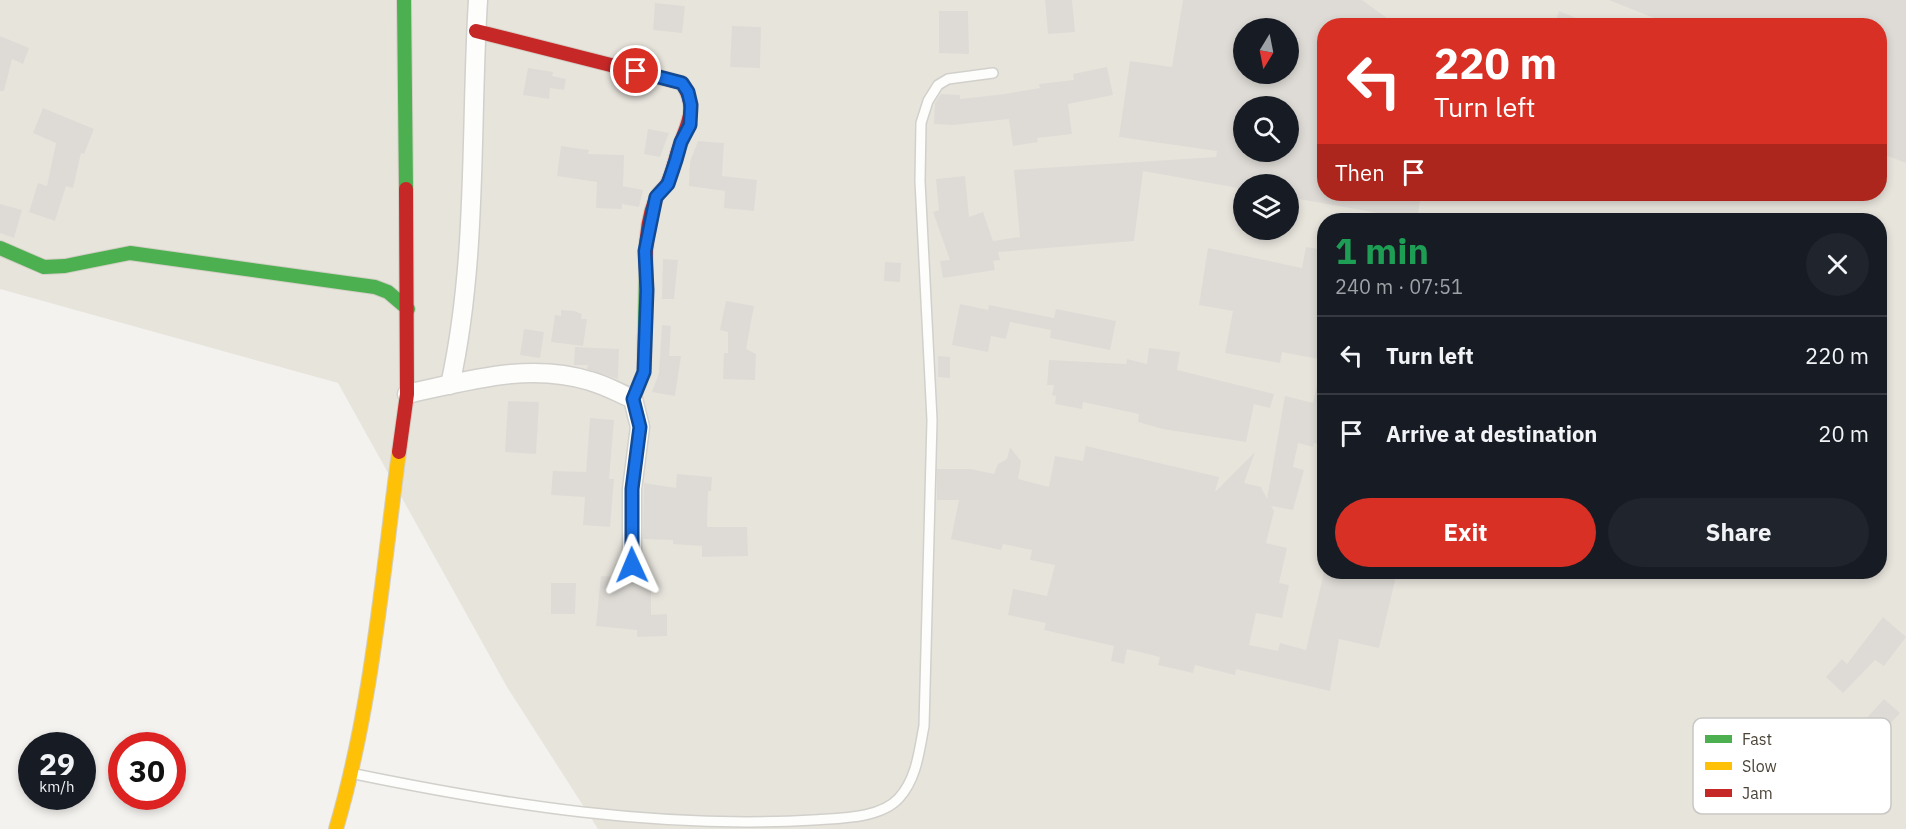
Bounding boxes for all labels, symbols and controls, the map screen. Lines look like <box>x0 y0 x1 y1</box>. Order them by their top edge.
north arrow <box>1233 18 1299 84</box>
map controls <box>1233 18 1299 240</box>
text: 220 m <box>1434 36 1557 91</box>
icon: left <box>1335 42 1413 120</box>
pin <box>610 45 661 96</box>
icon: arrive <box>619 54 652 87</box>
text: Turn left <box>1434 89 1535 124</box>
button: search <box>1233 96 1299 162</box>
icon: arrive <box>1397 156 1430 189</box>
text: Then <box>1335 158 1385 187</box>
button: layers <box>1233 174 1299 240</box>
text: 1 min <box>1335 227 1429 274</box>
button: close <box>1806 233 1869 296</box>
text: 240 m · 07:51 <box>1335 273 1463 300</box>
icon: left <box>1335 339 1368 372</box>
text: Turn left <box>1386 341 1474 370</box>
text: 220 m <box>1805 341 1869 370</box>
icon: arrive <box>1335 417 1368 450</box>
text: Arrive at destination <box>1386 419 1597 448</box>
text: 20 m <box>1818 419 1869 448</box>
button: Exit <box>1335 498 1596 567</box>
button: Share <box>1608 498 1869 567</box>
position arrow <box>600 533 664 597</box>
legend <box>1693 718 1891 814</box>
text: Fast <box>1742 729 1772 749</box>
speed limit sign: 30 <box>108 732 186 810</box>
text: 29 <box>39 744 75 783</box>
text: Slow <box>1742 756 1777 776</box>
text: km/h <box>39 777 75 796</box>
text: Jam <box>1742 783 1773 803</box>

